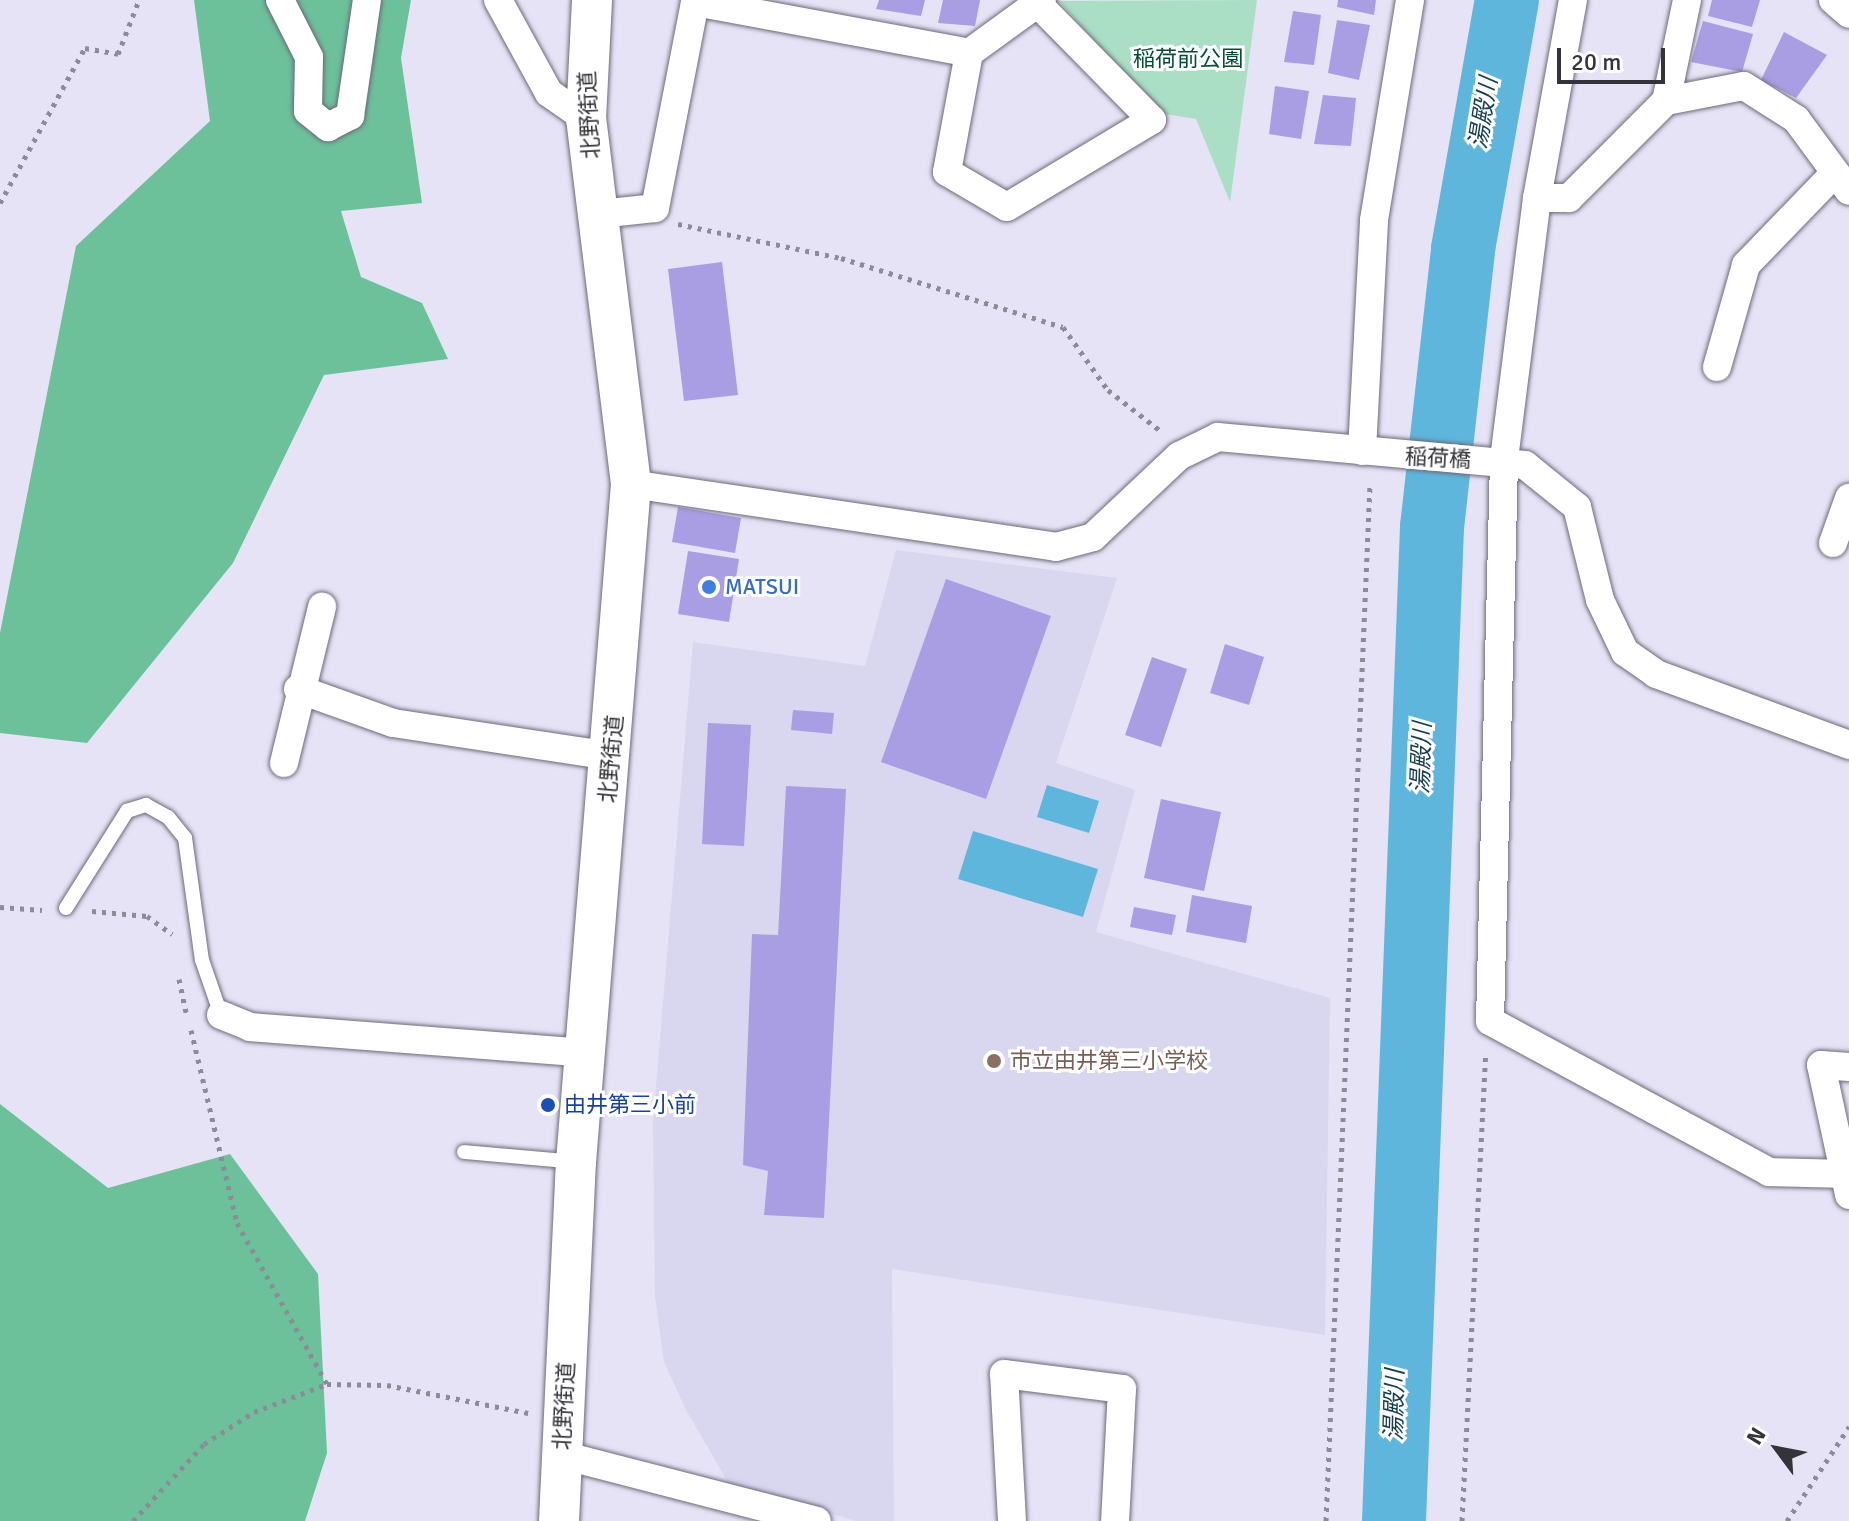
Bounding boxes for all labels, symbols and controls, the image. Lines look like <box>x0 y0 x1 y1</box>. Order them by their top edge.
scale bar <box>1561 32 1669 82</box>
park label: 稲荷前公園 <box>1133 46 1243 72</box>
text: 20 m <box>1571 47 1621 77</box>
street label: 北野街道 <box>574 70 604 160</box>
water label: 湯殿川 <box>1464 75 1504 151</box>
street label: 稲荷橋 <box>1404 443 1472 473</box>
place label: MATSUI <box>725 574 799 600</box>
marker: MATSUI <box>700 578 718 596</box>
street label: 北野街道 <box>594 714 628 804</box>
water label: 湯殿川 <box>1406 722 1438 794</box>
place label: 市立由井第三小学校 <box>1010 1048 1208 1074</box>
marker: 市立由井第三小学校 <box>985 1052 1003 1070</box>
place label: 由井第三小前 <box>564 1092 696 1118</box>
marker: 由井第三小前 <box>539 1096 557 1114</box>
street label: 北野街道 <box>549 1361 579 1451</box>
water label: 湯殿川 <box>1380 1369 1410 1441</box>
north arrow <box>1737 1409 1817 1489</box>
text: N <box>1741 1422 1772 1450</box>

